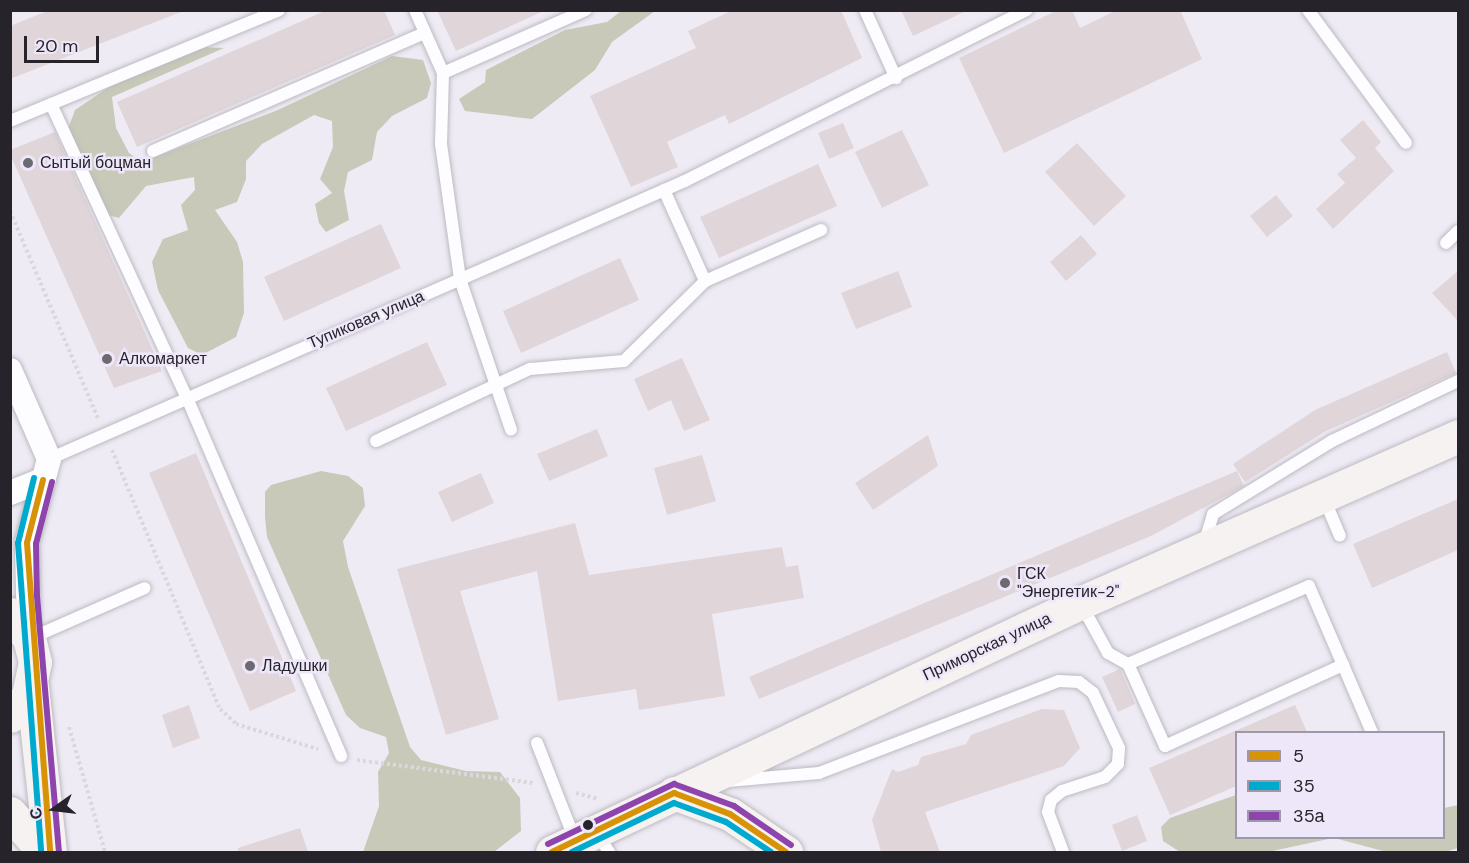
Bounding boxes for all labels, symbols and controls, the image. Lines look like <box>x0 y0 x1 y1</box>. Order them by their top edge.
scale bar <box>27 24 102 62</box>
text: 20 m <box>35 34 78 58</box>
place label: Сытый боцман <box>40 153 151 173</box>
marker: Сытый боцман <box>21 156 35 170</box>
street label: Тупиковая улица <box>305 287 427 353</box>
place label: Алкомаркет <box>119 349 207 369</box>
marker: Алкомаркет <box>100 352 114 366</box>
place label: ГСК "Энергетик-2" <box>1017 564 1119 602</box>
marker: ГСК "Энергетик-2" <box>998 576 1012 590</box>
street label: Приморская улица <box>920 609 1054 685</box>
place label: Ладушки <box>262 656 328 676</box>
marker: Ладушки <box>243 659 257 673</box>
legend <box>1235 731 1445 839</box>
text: 5 <box>1293 744 1304 768</box>
text: 35 <box>1293 774 1315 798</box>
north arrow <box>24 779 84 839</box>
text: 35а <box>1293 804 1325 828</box>
text: С <box>24 805 48 822</box>
unlabelled marker <box>582 819 594 831</box>

